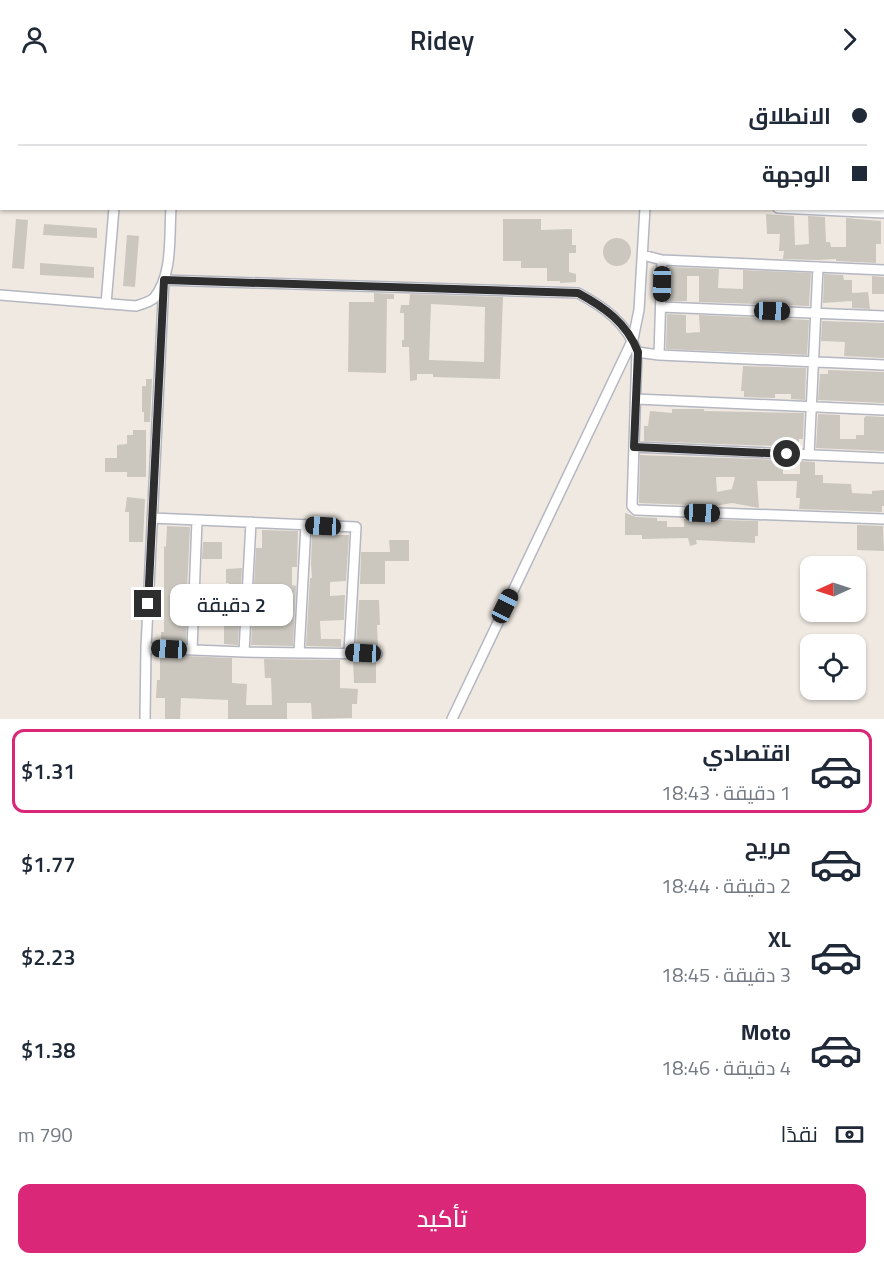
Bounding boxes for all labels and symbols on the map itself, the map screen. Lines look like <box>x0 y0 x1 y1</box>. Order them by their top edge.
car <box>653 266 671 302</box>
car <box>754 301 790 321</box>
route start <box>773 440 800 467</box>
car <box>684 503 720 523</box>
car <box>305 516 341 536</box>
north arrow <box>800 556 866 622</box>
callout: 2 دقيقة <box>169 583 292 625</box>
car <box>489 586 521 626</box>
route end <box>134 590 161 617</box>
car <box>151 639 187 659</box>
car <box>345 643 381 663</box>

